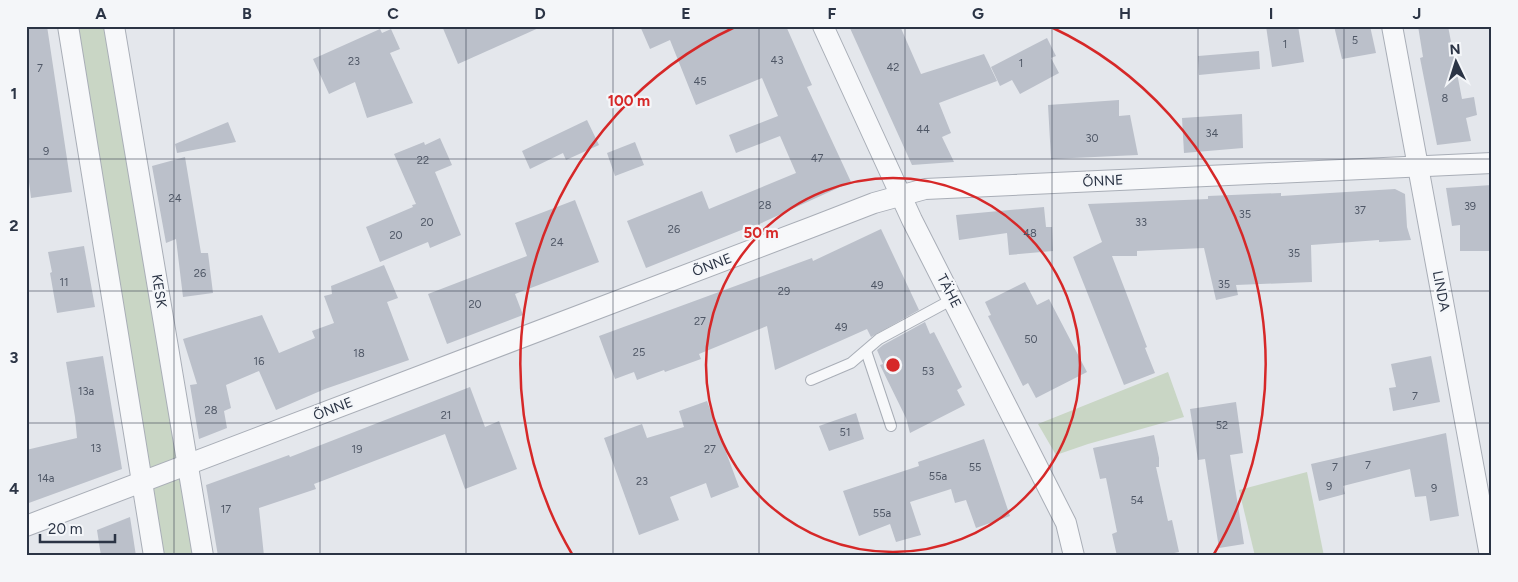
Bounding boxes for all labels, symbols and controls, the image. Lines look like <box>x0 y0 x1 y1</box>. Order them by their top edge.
text: A <box>95 4 107 23</box>
text: B <box>242 4 252 23</box>
text: C <box>387 4 399 23</box>
text: D <box>534 4 546 23</box>
text: E <box>681 4 691 23</box>
text: F <box>828 4 837 23</box>
text: G <box>972 4 984 23</box>
text: H <box>1119 4 1131 23</box>
text: I <box>1269 4 1273 23</box>
text: J <box>1413 4 1421 23</box>
house number: 5 <box>1352 34 1358 47</box>
house number: 1 <box>1283 38 1287 51</box>
north arrow <box>1430 38 1480 88</box>
text: N <box>1449 41 1461 58</box>
house number: 43 <box>771 54 783 67</box>
house number: 23 <box>348 55 360 68</box>
house number: 1 <box>1019 57 1023 70</box>
house number: 42 <box>887 61 899 74</box>
house number: 7 <box>37 62 43 75</box>
house number: 45 <box>693 75 707 88</box>
text: 1 <box>11 84 17 103</box>
text: 100 m <box>608 92 650 110</box>
house number: 8 <box>1442 92 1449 105</box>
house number: 44 <box>916 123 930 136</box>
house number: 34 <box>1206 127 1219 140</box>
house number: 30 <box>1085 132 1099 145</box>
house number: 9 <box>43 145 49 158</box>
house number: 47 <box>811 152 823 165</box>
house number: 22 <box>417 154 429 167</box>
street label: ÕNNE <box>1082 171 1124 191</box>
house number: 24 <box>169 192 182 205</box>
house number: 28 <box>759 199 772 212</box>
house number: 39 <box>1464 200 1476 213</box>
house number: 37 <box>1354 204 1366 217</box>
house number: 35 <box>1239 208 1251 221</box>
text: 2 <box>9 216 19 235</box>
house number: 20 <box>420 216 434 229</box>
house number: 33 <box>1135 216 1147 229</box>
house number: 26 <box>668 223 680 236</box>
text: 50 m <box>743 224 779 242</box>
house number: 48 <box>1023 227 1037 240</box>
house number: 20 <box>389 229 403 242</box>
house number: 24 <box>551 236 564 249</box>
house number: 35 <box>1288 247 1300 260</box>
street label: ÕNNE <box>690 250 734 280</box>
house number: 26 <box>194 267 206 280</box>
street label: LINDA <box>1429 269 1453 313</box>
street label: TÄHE <box>933 271 965 311</box>
street label: KESK <box>148 273 170 310</box>
house number: 11 <box>59 276 69 289</box>
house number: 35 <box>1218 278 1230 291</box>
house number: 49 <box>870 279 884 292</box>
house number: 29 <box>778 285 790 298</box>
house number: 20 <box>468 298 482 311</box>
house number: 27 <box>694 315 706 328</box>
house number: 49 <box>834 321 848 334</box>
house number: 50 <box>1024 333 1038 346</box>
house number: 25 <box>633 346 645 359</box>
house number: 18 <box>353 347 365 360</box>
text: 3 <box>10 348 19 367</box>
house number: 16 <box>254 355 264 368</box>
centre of rings <box>884 356 902 374</box>
house number: 53 <box>922 365 934 378</box>
house number: 13a <box>78 385 94 398</box>
house number: 7 <box>1412 390 1418 403</box>
street label: ÕNNE <box>311 394 355 424</box>
house number: 28 <box>205 404 218 417</box>
house number: 21 <box>441 409 451 422</box>
house number: 52 <box>1216 419 1228 432</box>
house number: 51 <box>840 426 850 439</box>
house number: 13 <box>91 442 101 455</box>
house number: 19 <box>352 443 362 456</box>
house number: 27 <box>704 443 716 456</box>
house number: 7 <box>1365 459 1371 472</box>
house number: 55 <box>969 461 981 474</box>
house number: 7 <box>1332 461 1338 474</box>
house number: 55a <box>929 470 947 483</box>
house number: 14a <box>38 472 54 485</box>
house number: 23 <box>636 475 648 488</box>
text: 4 <box>9 479 19 498</box>
house number: 9 <box>1326 480 1332 493</box>
house number: 9 <box>1431 482 1437 495</box>
house number: 54 <box>1130 494 1144 507</box>
house number: 17 <box>221 503 231 516</box>
house number: 55a <box>873 507 891 520</box>
scale bar <box>40 512 115 544</box>
text: 20 m <box>48 520 82 538</box>

